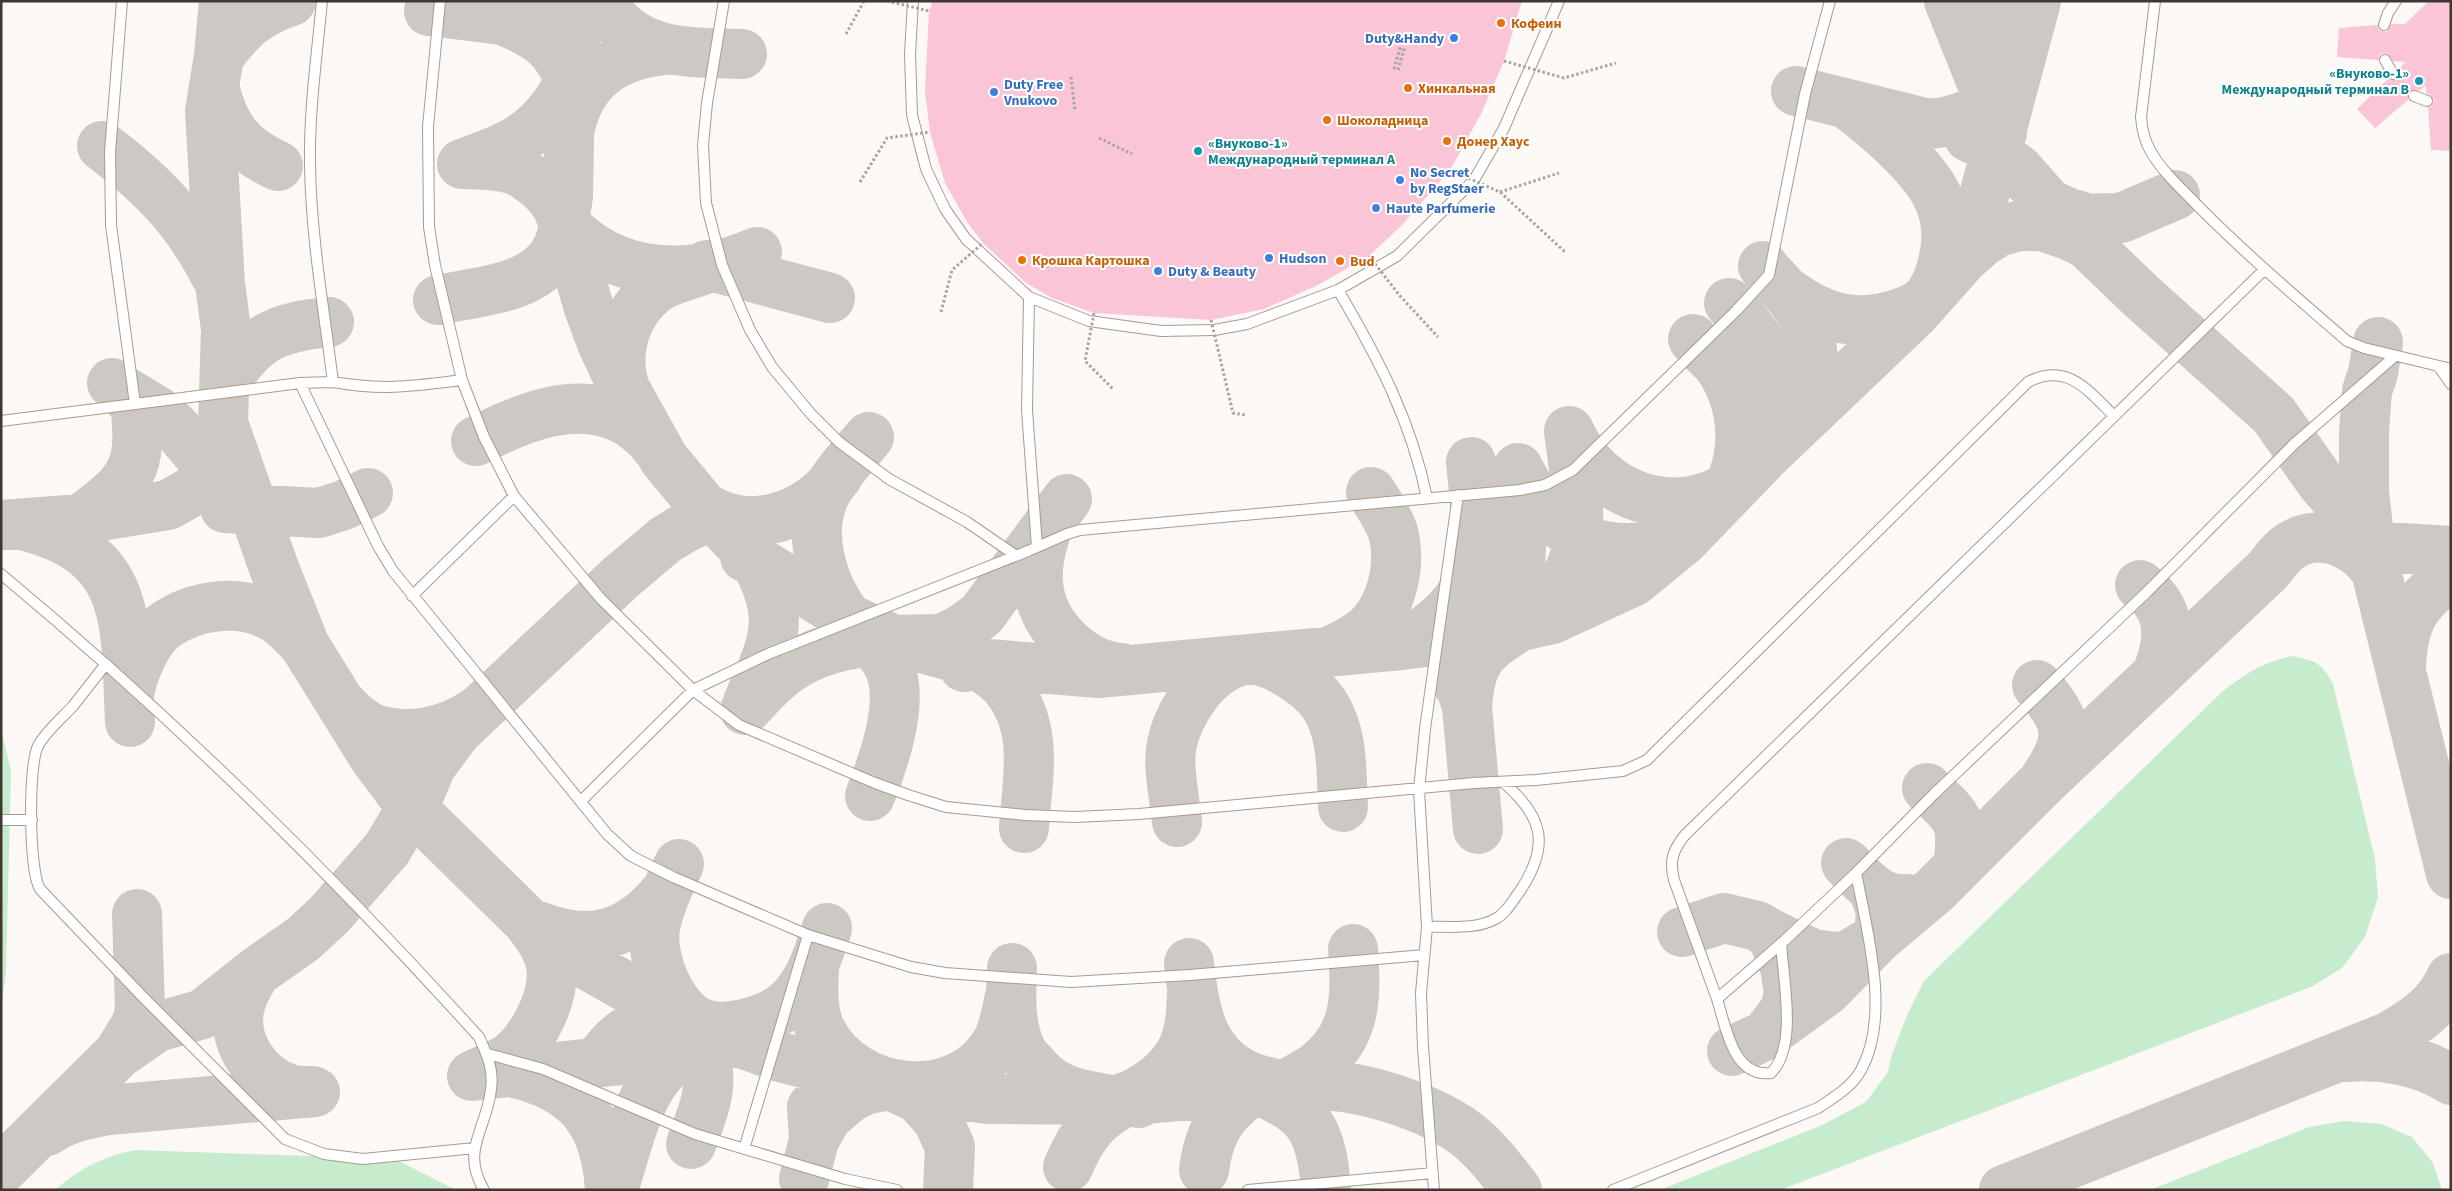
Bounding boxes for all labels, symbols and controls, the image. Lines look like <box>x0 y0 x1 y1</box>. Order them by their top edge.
place label: Кофеин <box>1511 14 1562 34</box>
marker: Кофеин <box>1495 17 1507 29</box>
place label: Duty&Handy <box>1365 29 1445 49</box>
marker: Duty&Handy <box>1448 32 1460 44</box>
place label: «Внуково-1» Международный терминал B <box>2222 64 2410 100</box>
place label: Duty Free Vnukovo <box>1003 75 1063 111</box>
marker: «Внуково-1» Международный терминал B <box>2413 75 2425 87</box>
place label: Хинкальная <box>1418 79 1496 99</box>
marker: Хинкальная <box>1402 82 1414 94</box>
marker: Duty Free Vnukovo <box>988 86 1000 98</box>
place label: Шоколадница <box>1337 111 1428 131</box>
marker: Шоколадница <box>1321 114 1333 126</box>
place label: Донер Хаус <box>1457 132 1530 152</box>
place label: «Внуково-1» Международный терминал А <box>1208 134 1396 170</box>
marker: Донер Хаус <box>1441 135 1453 147</box>
marker: «Внуково-1» Международный терминал А <box>1192 145 1204 157</box>
place label: No Secret by RegStaer <box>1410 163 1484 199</box>
marker: No Secret by RegStaer <box>1394 174 1406 186</box>
place label: Haute Parfumerie <box>1386 199 1495 219</box>
marker: Haute Parfumerie <box>1370 202 1382 214</box>
place label: Hudson <box>1279 249 1326 269</box>
place label: Крошка Картошка <box>1032 251 1150 271</box>
marker: Hudson <box>1263 252 1275 264</box>
place label: Bud <box>1350 252 1374 272</box>
marker: Крошка Картошка <box>1016 254 1028 266</box>
marker: Bud <box>1334 255 1346 267</box>
place label: Duty & Beauty <box>1168 262 1257 282</box>
marker: Duty & Beauty <box>1152 265 1164 277</box>

